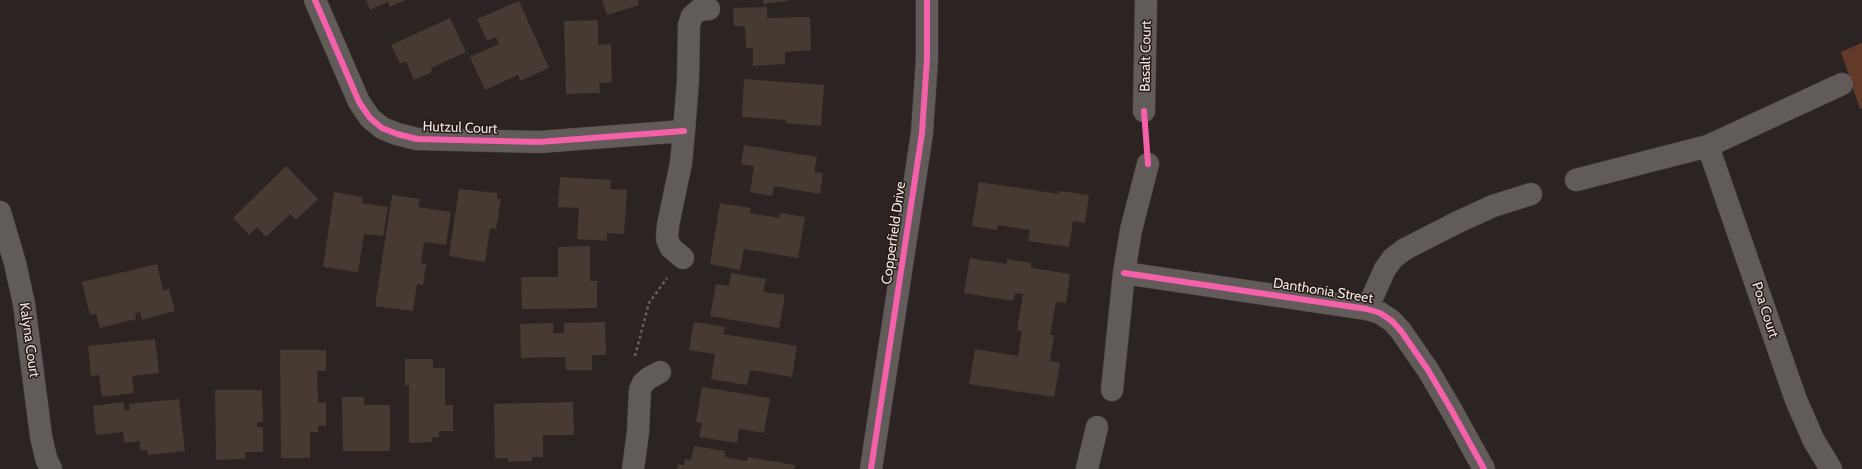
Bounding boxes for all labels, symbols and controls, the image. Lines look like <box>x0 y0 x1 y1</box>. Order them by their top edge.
street label: Basalt Court <box>1137 20 1155 92</box>
street label: Hutzul Court <box>422 118 498 138</box>
street label: Copperfield Drive <box>878 181 910 285</box>
street label: Danthonia Street <box>1272 275 1374 307</box>
street label: Poa Court <box>1748 280 1782 340</box>
street label: Kalyna Court <box>15 302 43 378</box>

